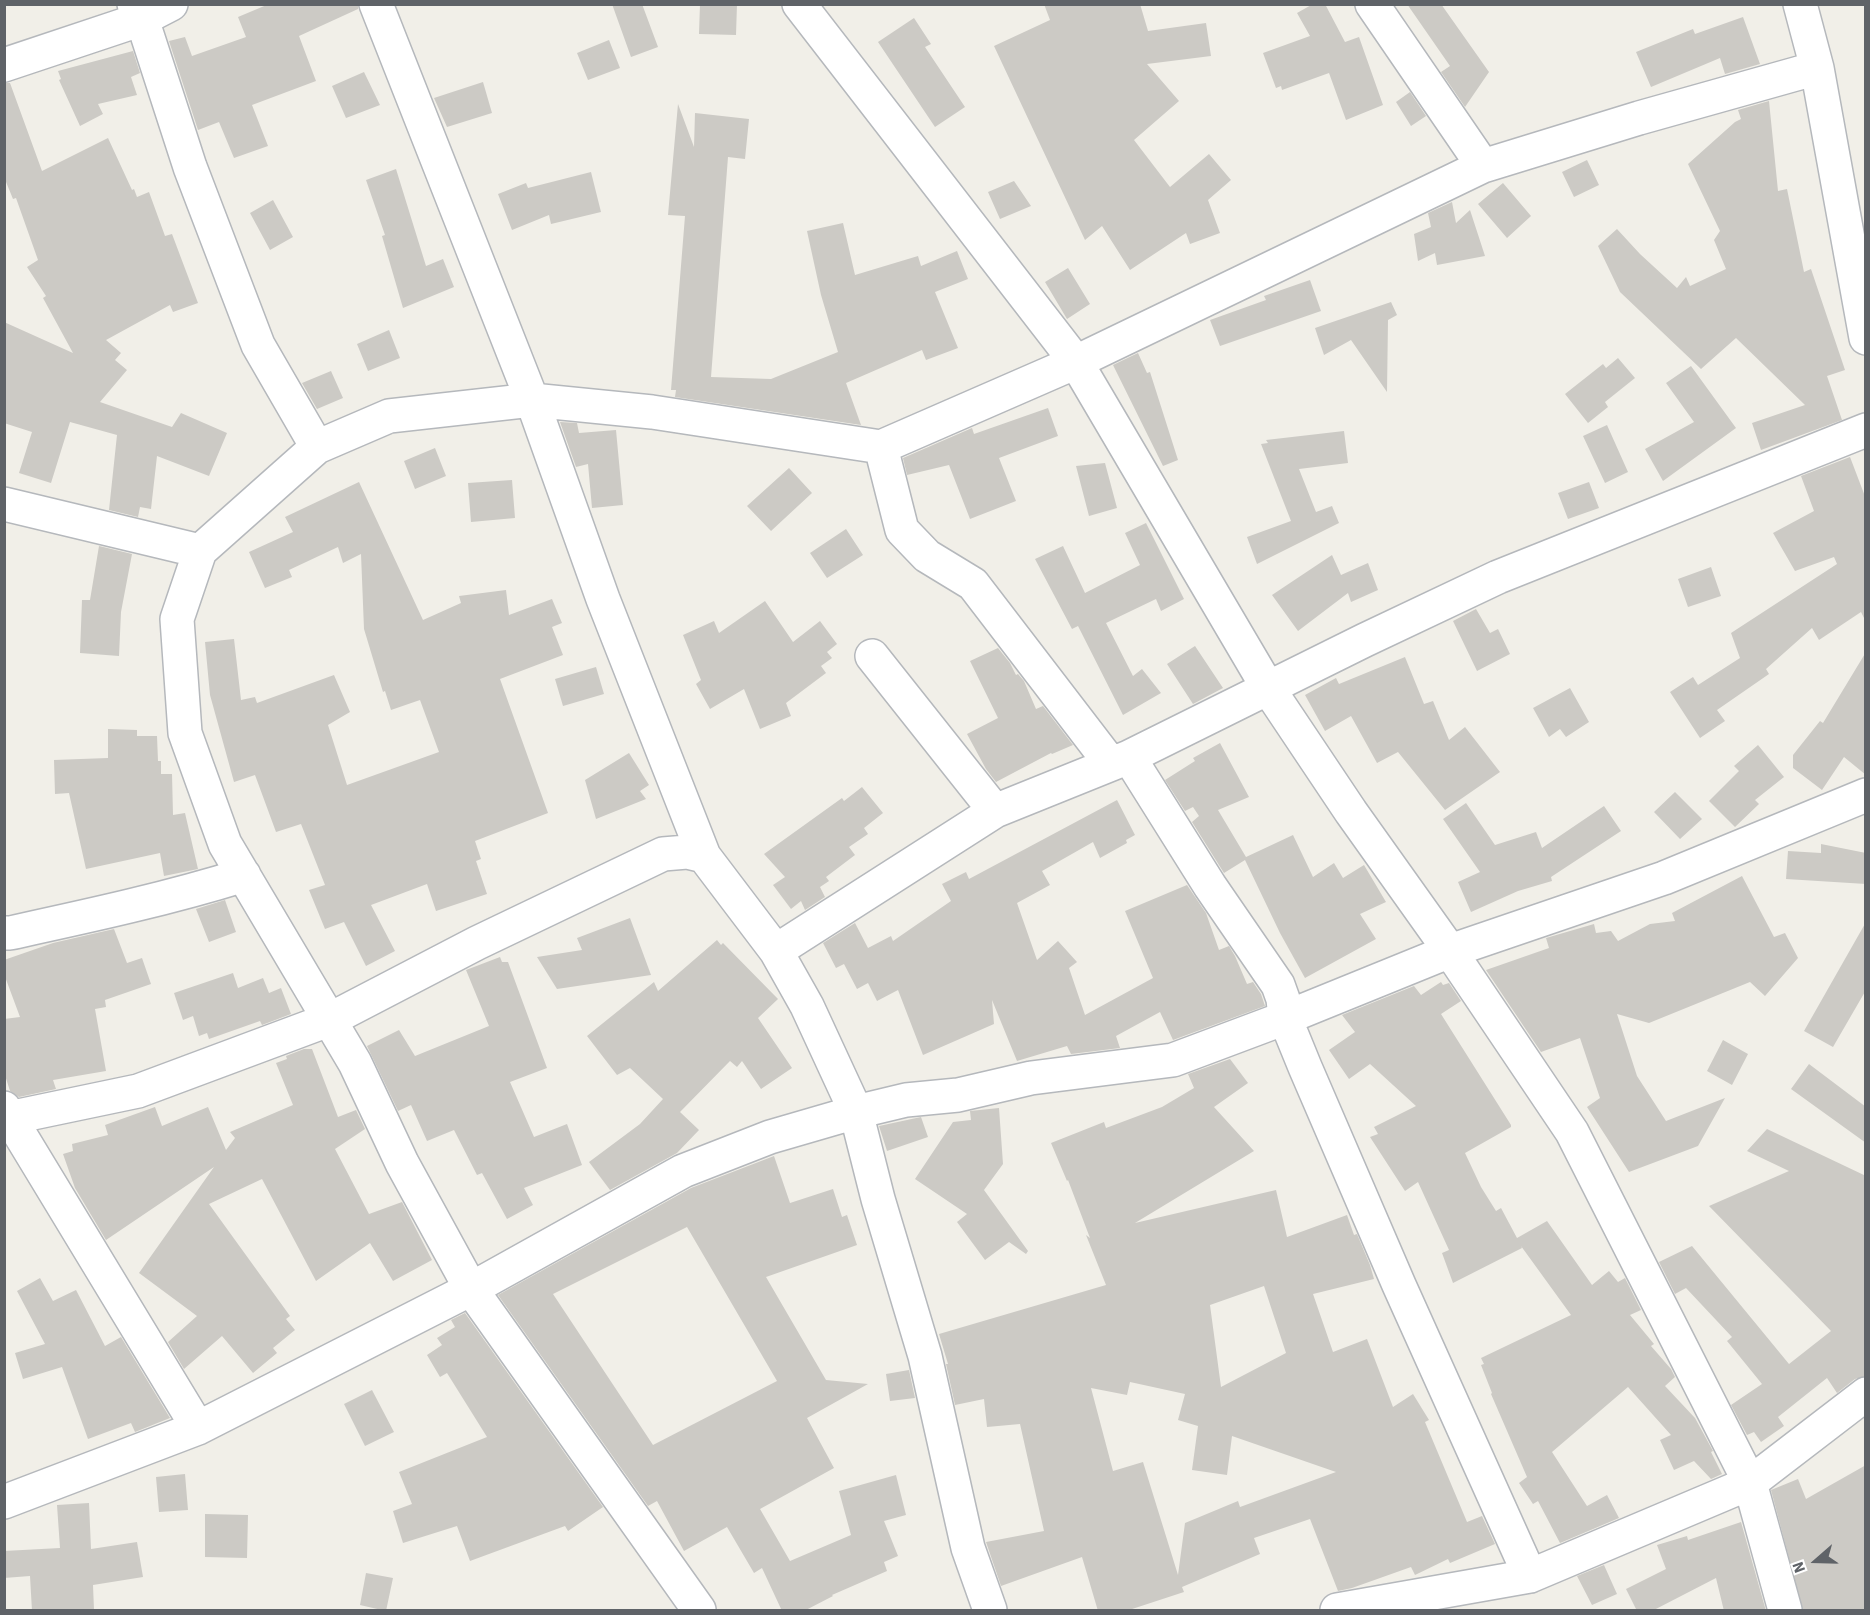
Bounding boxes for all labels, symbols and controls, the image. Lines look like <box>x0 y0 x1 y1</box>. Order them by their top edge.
north arrow <box>1786 1531 1846 1591</box>
text: N <box>1787 1558 1811 1576</box>

